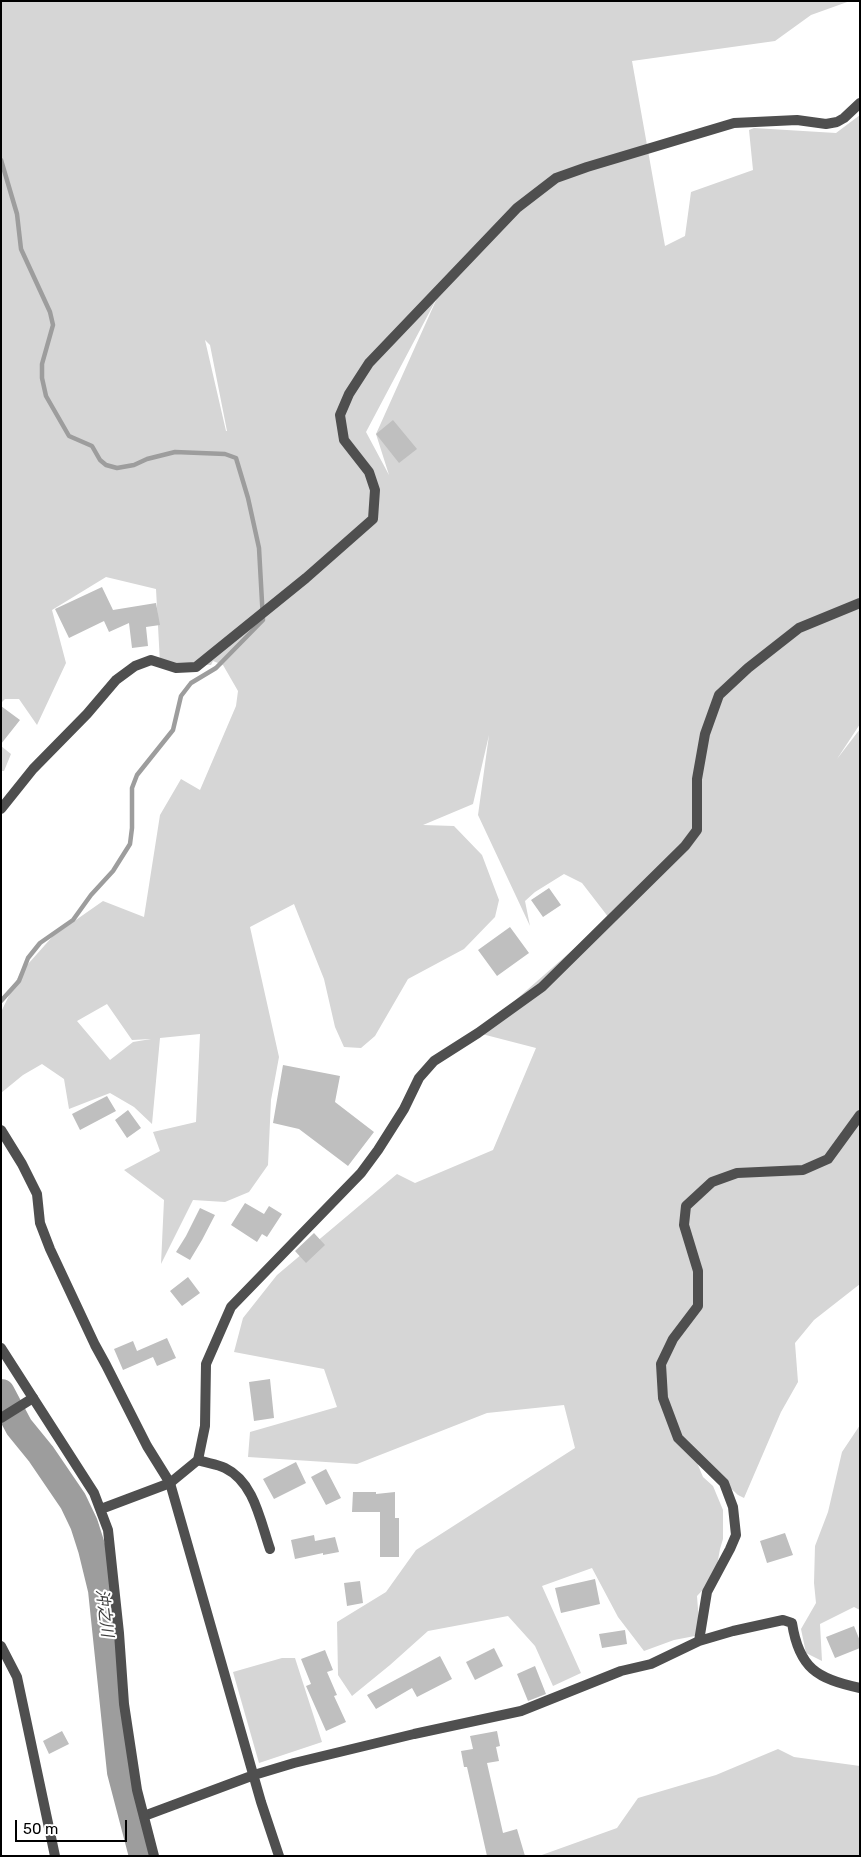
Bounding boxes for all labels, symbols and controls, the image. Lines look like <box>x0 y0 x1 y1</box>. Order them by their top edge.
water label: 沖之川 <box>92 1588 116 1638</box>
scale bar <box>18 1810 130 1842</box>
text: 50 m <box>23 1820 58 1838</box>

